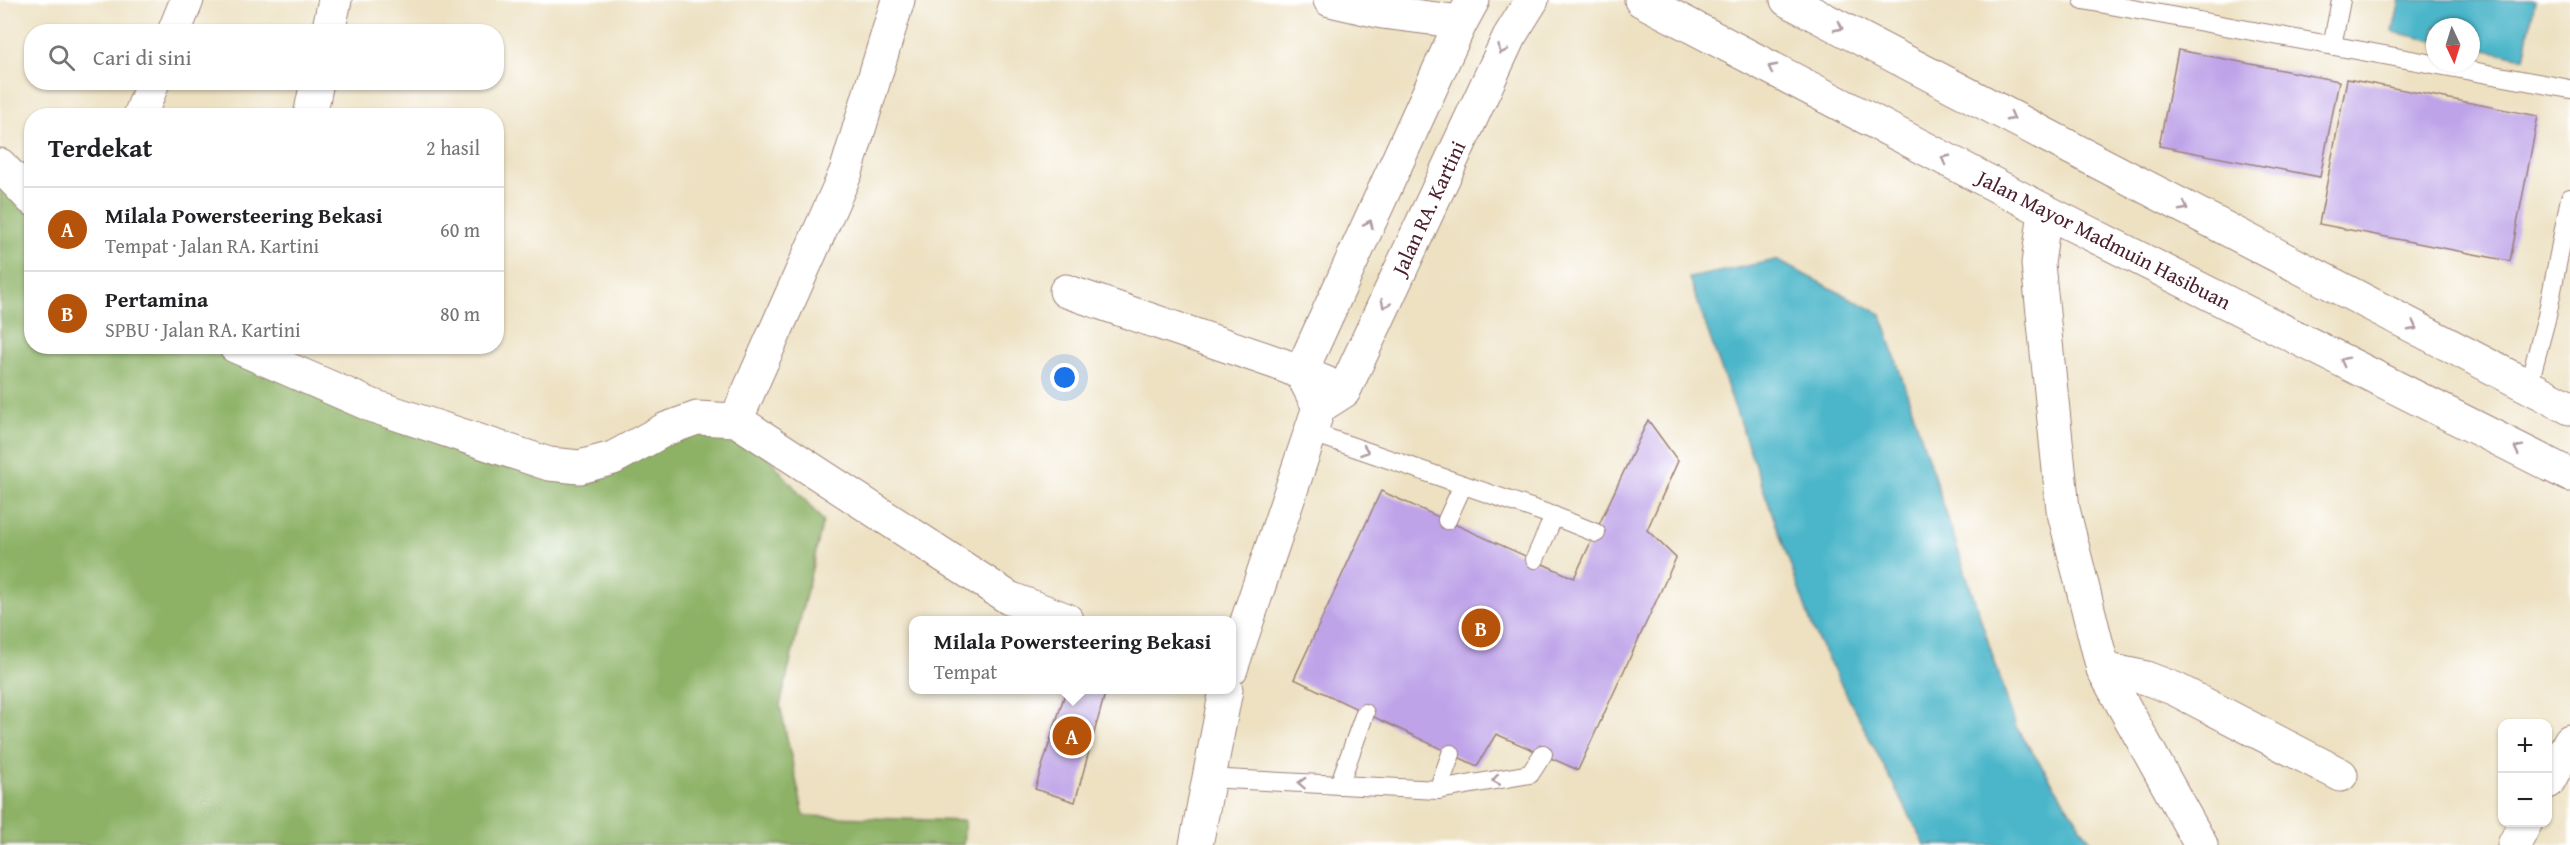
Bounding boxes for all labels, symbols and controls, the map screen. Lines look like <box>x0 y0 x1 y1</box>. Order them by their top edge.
north arrow <box>2426 18 2480 72</box>
one-way arrow <box>1832 20 1843 31</box>
search box <box>24 24 504 90</box>
icon: search <box>45 41 78 74</box>
text: Cari di sini <box>93 41 192 73</box>
one-way arrow <box>1498 44 1510 55</box>
one-way arrow <box>1768 64 1779 76</box>
one-way arrow <box>2005 110 2016 121</box>
text: Terdekat <box>48 128 152 167</box>
text: 2 hasil <box>426 133 480 162</box>
street label: Jalan RA. Kartini <box>1383 135 1473 283</box>
one-way arrow <box>1940 154 1951 166</box>
street label: Jalan Mayor Madmuin Hasibuan <box>1969 161 2237 317</box>
text: Milala Powersteering Bekasi <box>105 199 383 231</box>
one-way arrow <box>2178 200 2189 212</box>
text: A <box>61 215 74 244</box>
text: 60 m <box>440 215 480 244</box>
one-way arrow <box>1362 219 1374 230</box>
text: Tempat · Jalan RA. Kartini <box>105 231 319 260</box>
text: Pertamina <box>105 283 208 315</box>
one-way arrow <box>1380 297 1392 308</box>
text: B <box>61 299 74 328</box>
text: 80 m <box>440 299 480 328</box>
text: SPBU · Jalan RA. Kartini <box>105 315 301 344</box>
one-way arrow <box>2407 320 2417 331</box>
one-way arrow <box>2339 357 2350 368</box>
your location <box>1050 363 1079 392</box>
one-way arrow <box>1359 443 1370 456</box>
one-way arrow <box>2513 445 2524 456</box>
pin: B <box>1462 606 1500 650</box>
popup <box>909 616 1236 694</box>
text: Milala Powersteering Bekasi <box>934 625 1211 657</box>
text: Tempat <box>934 657 997 686</box>
pin: A <box>1052 714 1092 758</box>
map controls <box>2498 719 2552 827</box>
button: + <box>2498 719 2552 773</box>
one-way arrow <box>1491 773 1501 786</box>
button: − <box>2498 773 2552 827</box>
one-way arrow <box>1297 776 1306 789</box>

